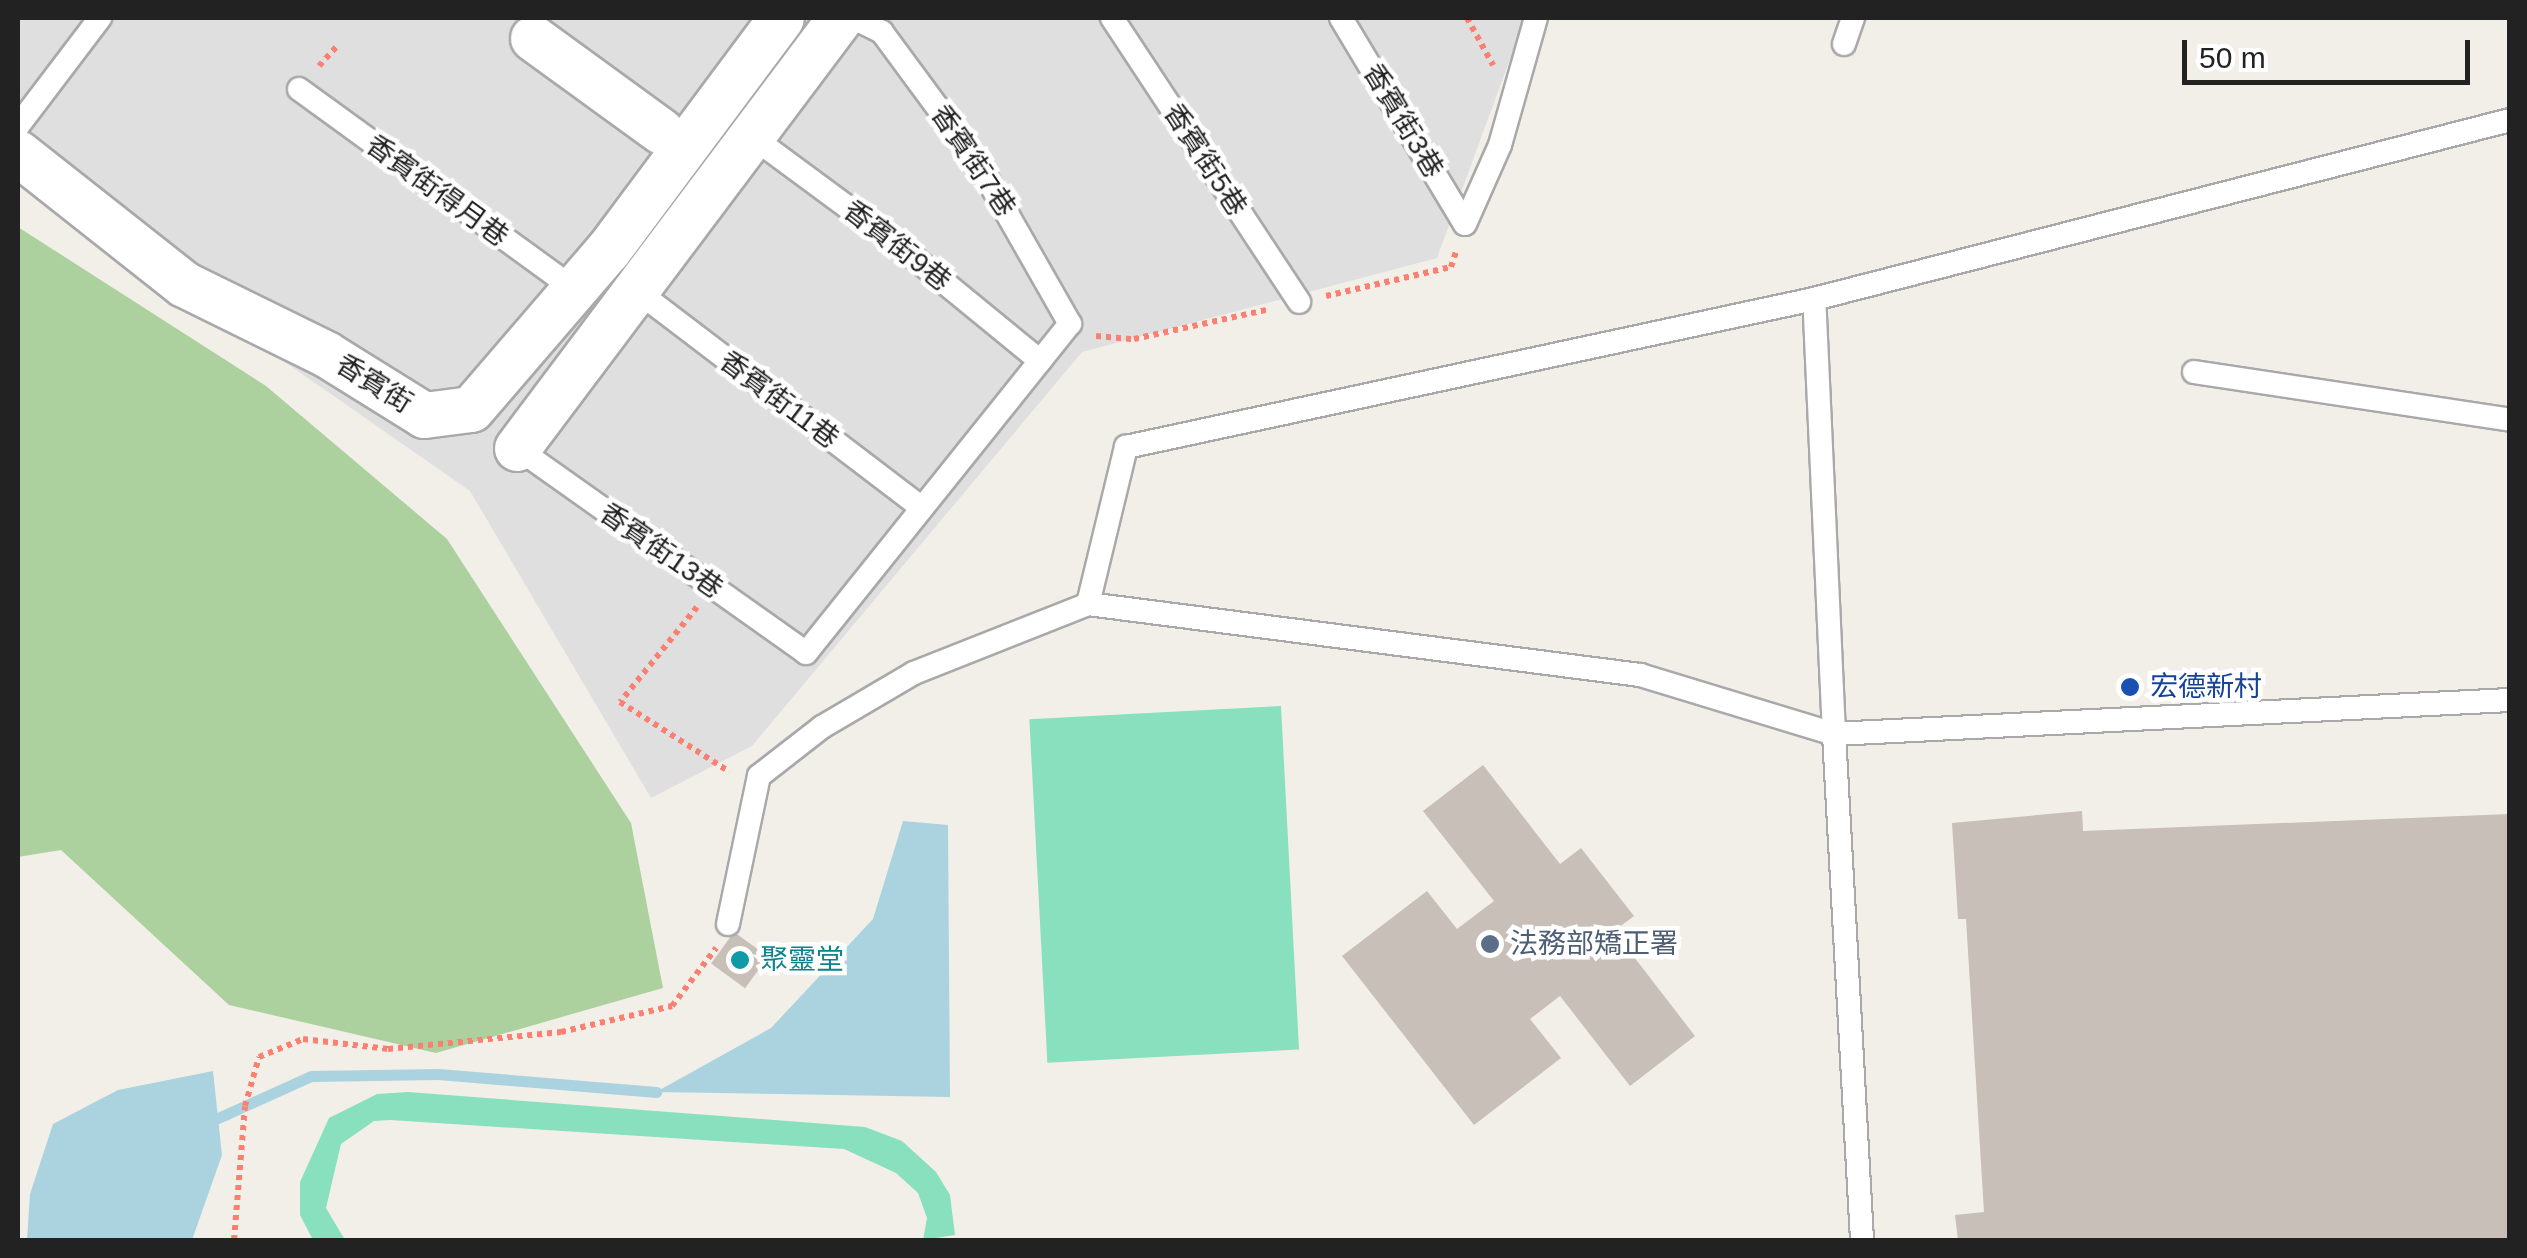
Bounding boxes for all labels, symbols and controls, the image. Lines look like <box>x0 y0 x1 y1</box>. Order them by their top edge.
scale bar <box>2187 20 2474 82</box>
text: 50 m <box>2199 41 2266 74</box>
street label: 香賓街3巷 <box>1356 58 1450 184</box>
street label: 香賓街5巷 <box>1156 97 1254 223</box>
street label: 香賓街7巷 <box>923 99 1023 223</box>
street label: 香賓街得月巷 <box>359 128 515 254</box>
street label: 香賓街9巷 <box>836 193 958 299</box>
street label: 香賓街11巷 <box>713 344 845 456</box>
street label: 香賓街 <box>329 347 419 421</box>
street label: 香賓街13巷 <box>593 496 729 606</box>
place label: 宏德新村 <box>2150 670 2262 704</box>
marker: 宏德新村 <box>2119 676 2141 698</box>
place label: 法務部矯正署 <box>1510 927 1678 961</box>
marker: 法務部矯正署 <box>1479 933 1501 955</box>
place label: 聚靈堂 <box>760 943 844 977</box>
marker: 聚靈堂 <box>729 949 751 971</box>

